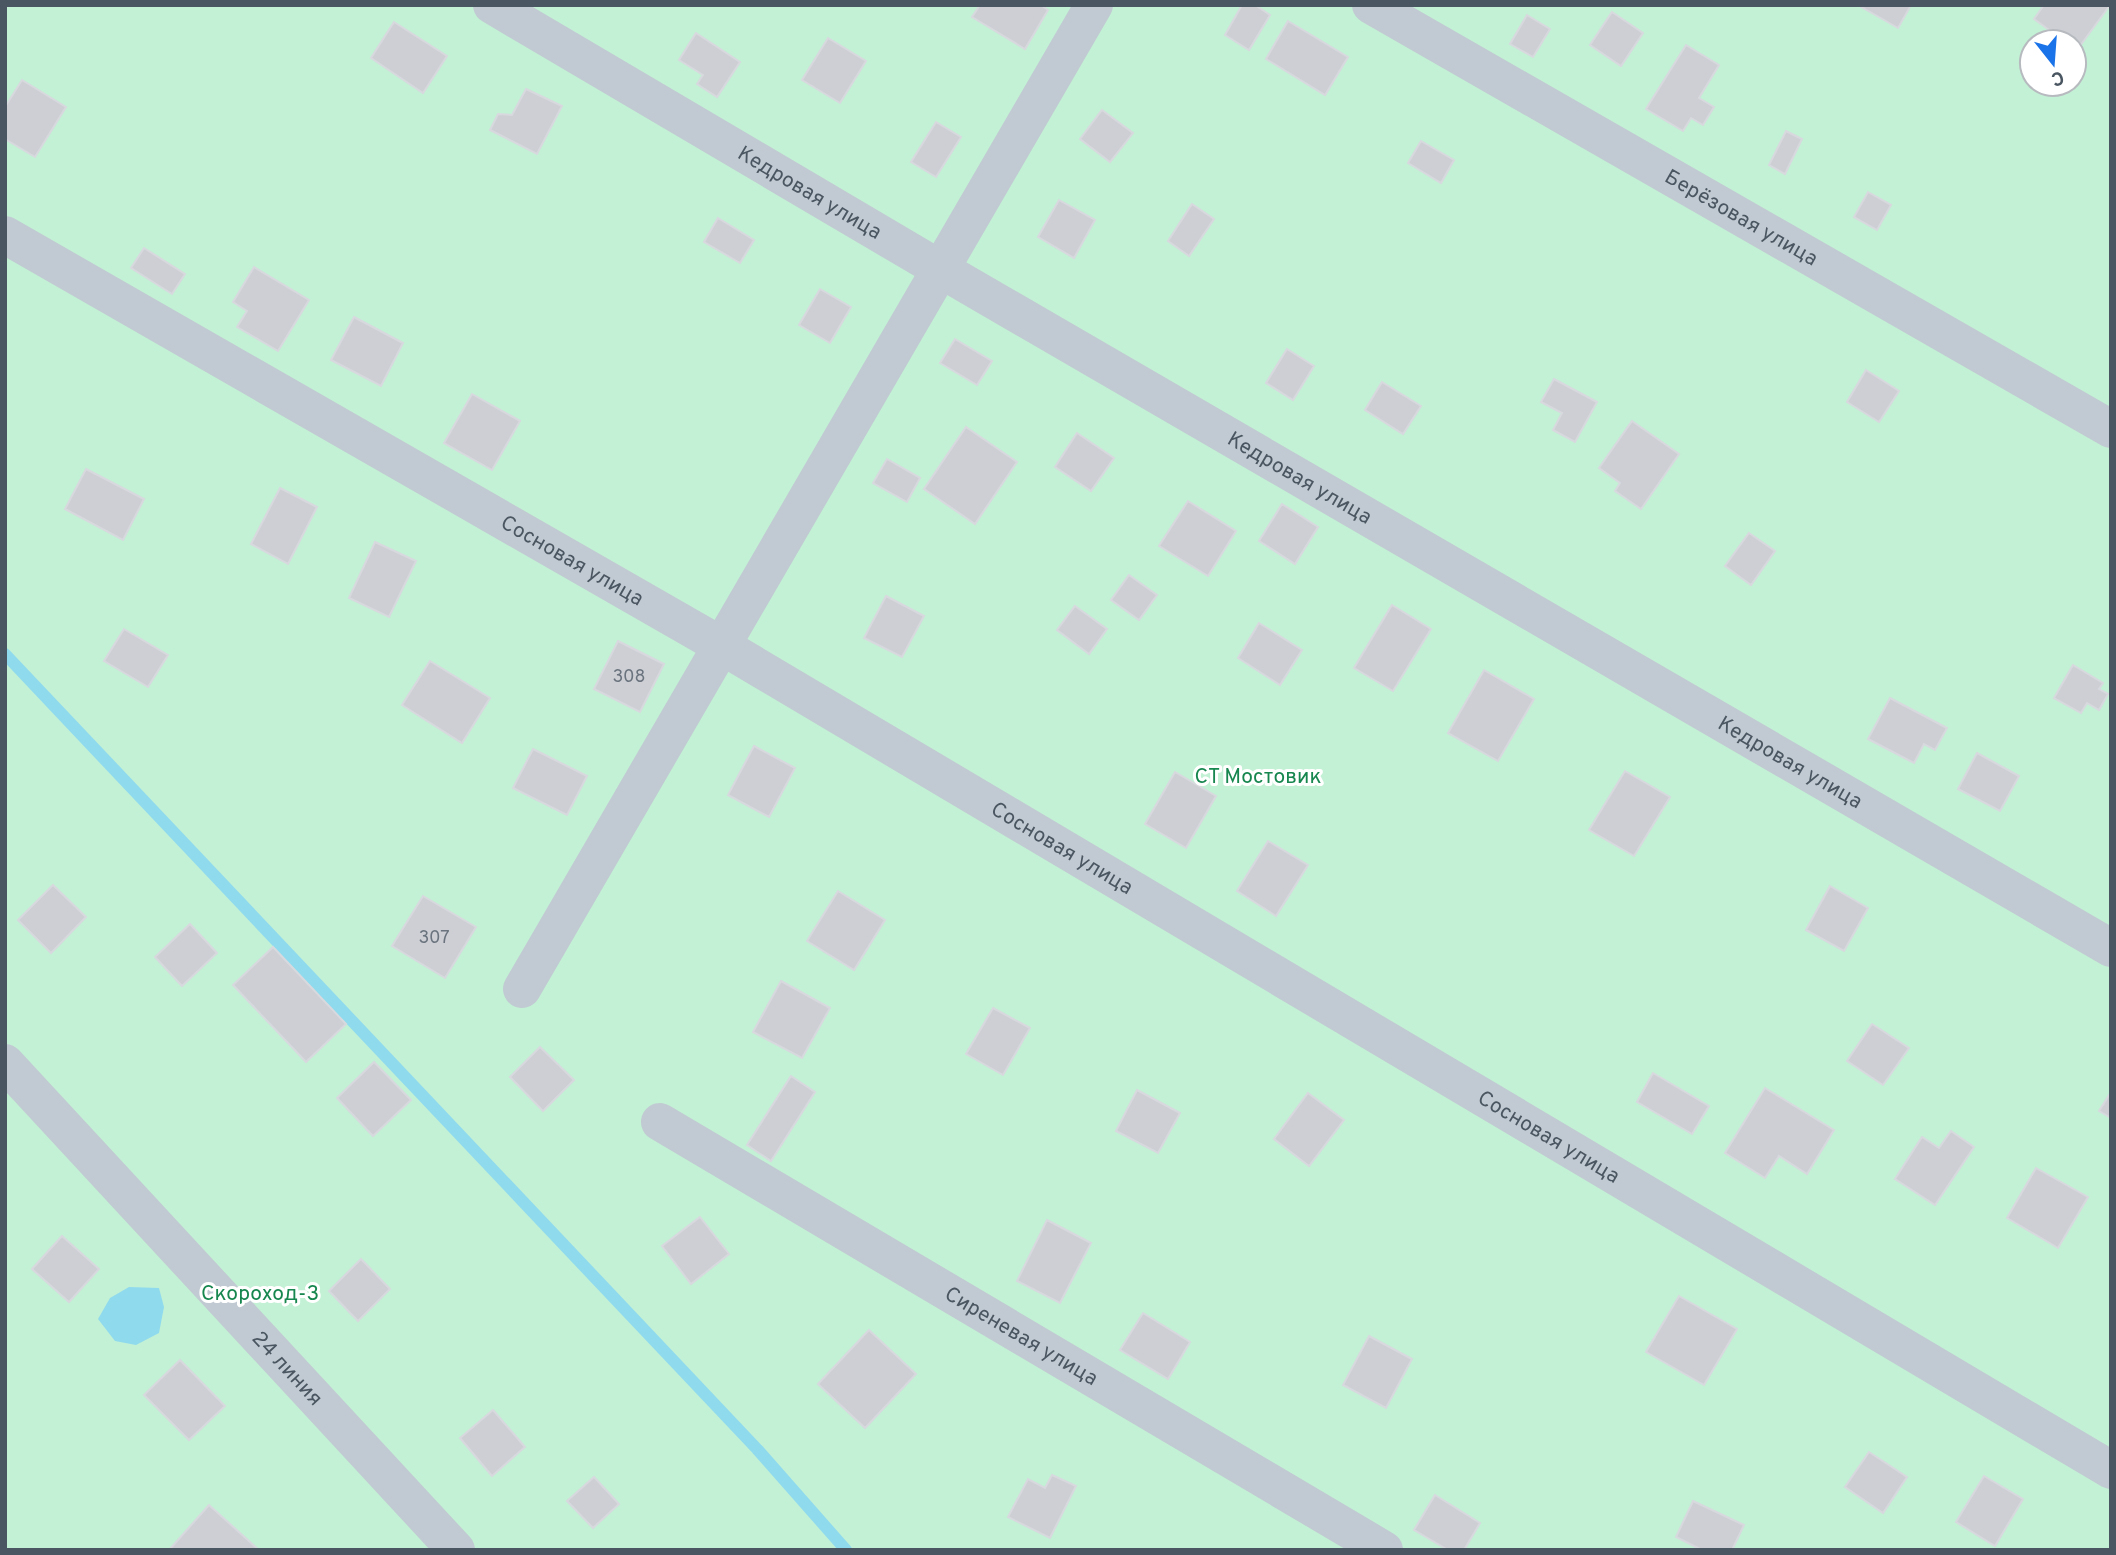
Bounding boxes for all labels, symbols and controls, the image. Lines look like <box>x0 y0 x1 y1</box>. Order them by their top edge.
north arrow <box>2018 28 2088 98</box>
text: С <box>2048 64 2067 91</box>
street label: Кедровая улица <box>732 141 886 247</box>
street label: Берёзовая улица <box>1659 164 1822 273</box>
street label: Кедровая улица <box>1222 426 1376 531</box>
street label: Сосновая улица <box>495 510 648 613</box>
house number: 308 <box>612 666 646 689</box>
street label: Кедровая улица <box>1712 711 1867 816</box>
park label: СТ Мостовик <box>1195 764 1321 791</box>
street label: Сосновая улица <box>985 796 1137 902</box>
house number: 307 <box>418 927 450 950</box>
street label: Сосновая улица <box>1472 1085 1624 1190</box>
park label: Скороход-3 <box>201 1281 319 1308</box>
street label: Сиреневая улица <box>939 1281 1102 1393</box>
street label: 24 линия <box>245 1326 328 1412</box>

